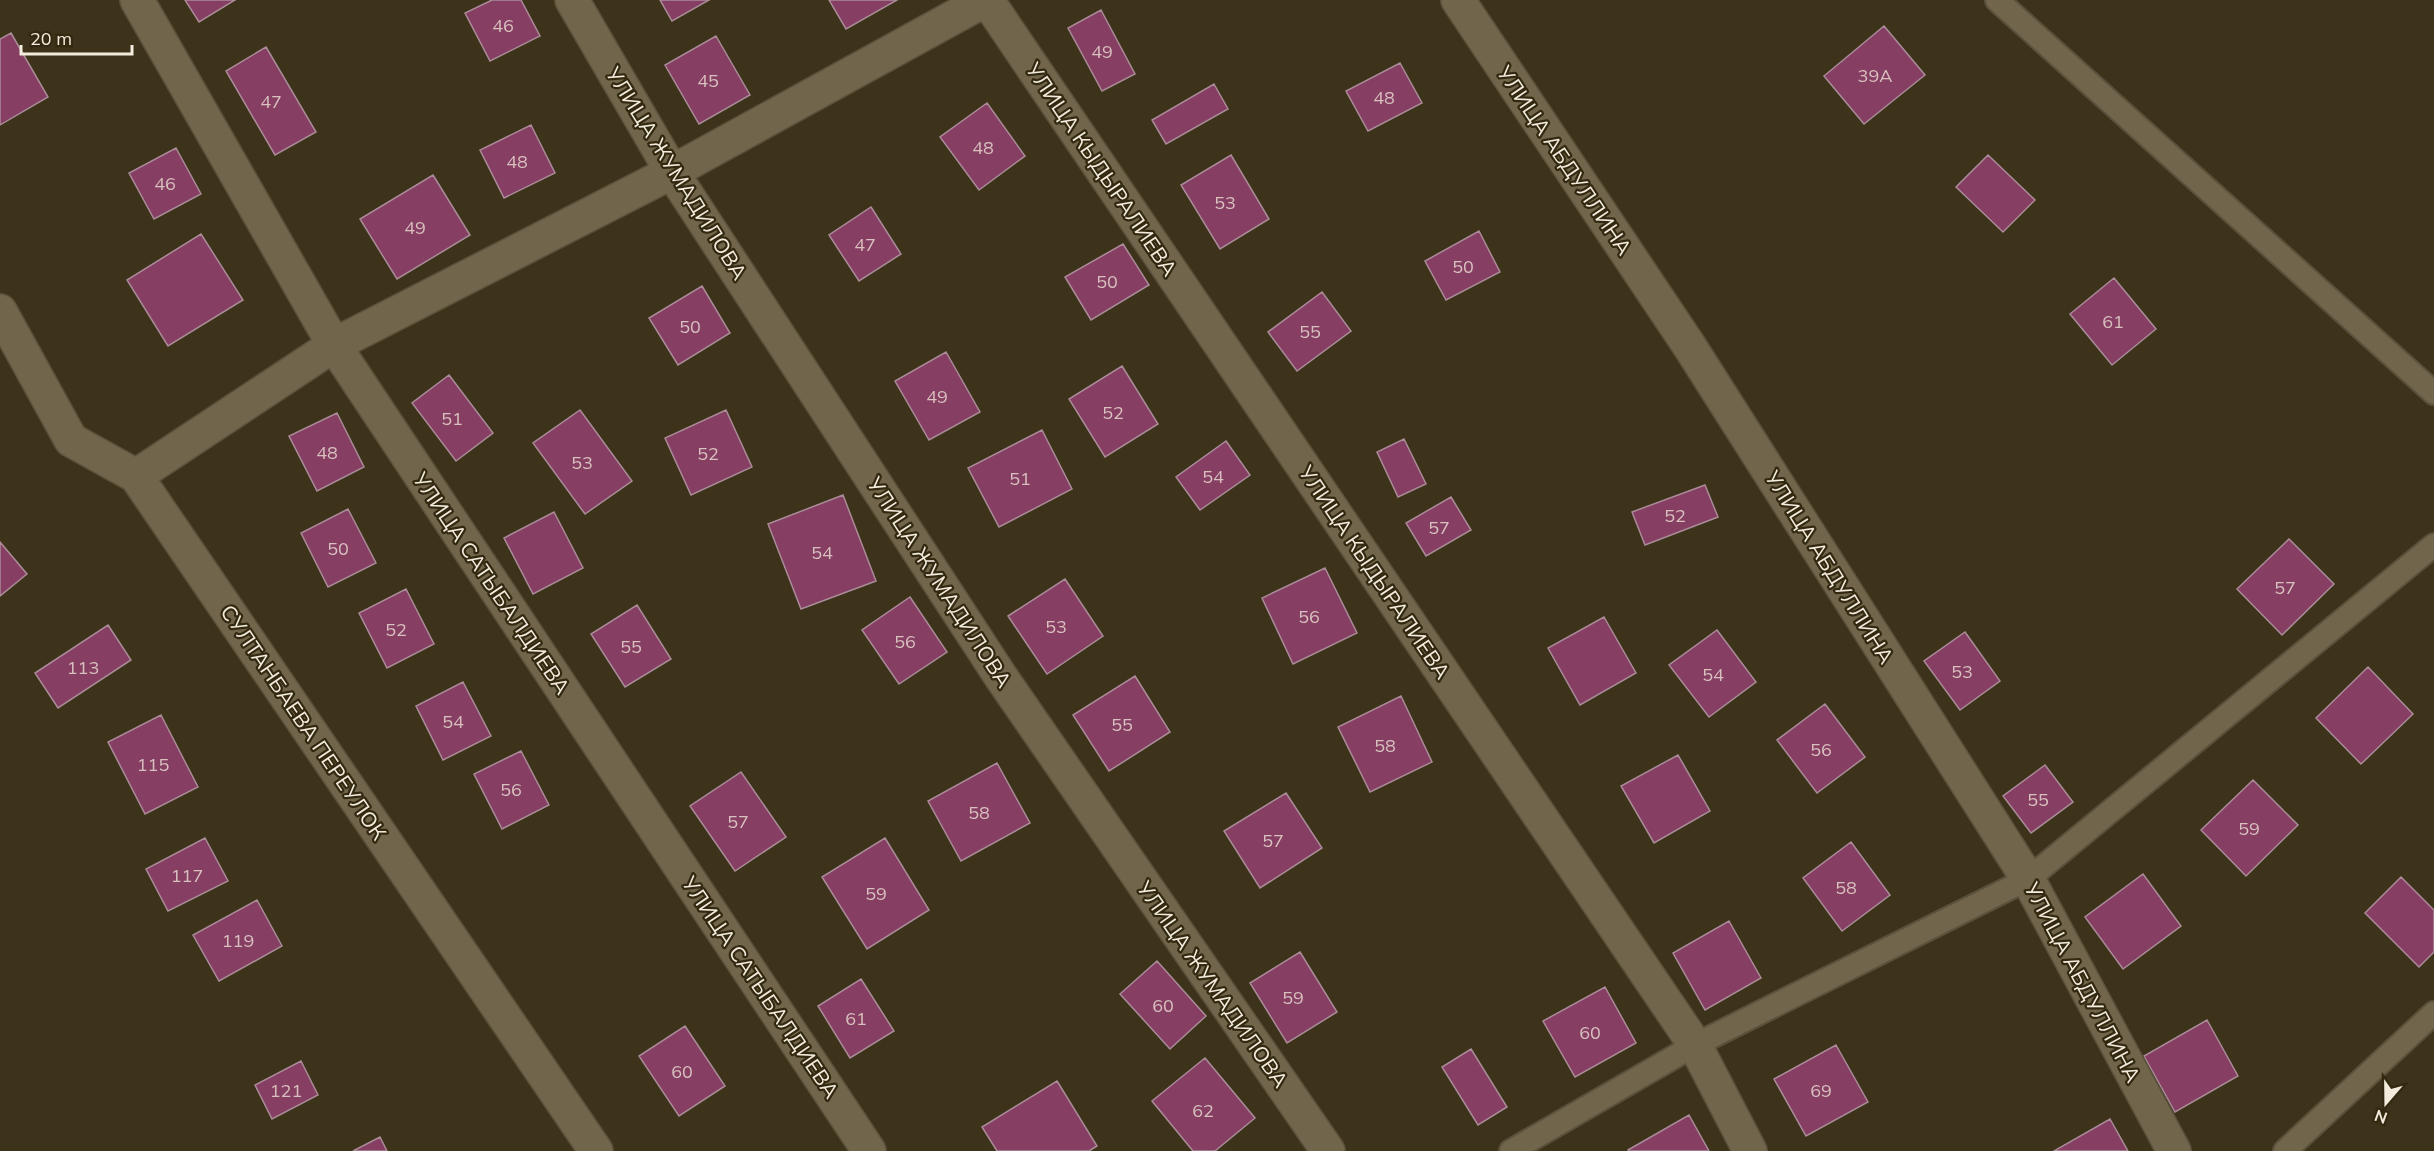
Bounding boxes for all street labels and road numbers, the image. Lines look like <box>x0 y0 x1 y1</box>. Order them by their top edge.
street label: УЛИЦА КЫДЫРАЛИЕВА <box>1020 57 1183 281</box>
street label: УЛИЦА АБДУЛЛИНА <box>1491 60 1638 260</box>
street label: УЛИЦА ЖУМАДИЛОВА <box>600 61 753 285</box>
street label: УЛИЦА КЫДЫРАЛИЕВА <box>1293 460 1456 684</box>
street label: УЛИЦА АБДУЛЛИНА <box>1759 465 1900 669</box>
street label: УЛИЦА САТЫБАЛДИЕВА <box>407 466 576 699</box>
street label: УЛИЦА ЖУМАДИЛОВА <box>862 471 1018 693</box>
street label: СУЛТАНБАЕВА ПЕРЕУЛОК <box>215 599 393 845</box>
street label: УЛИЦА САТЫБАЛДИЕВА <box>676 870 845 1103</box>
street label: УЛИЦА ЖУМАДИЛОВА <box>1131 875 1295 1093</box>
street label: УЛИЦА АБДУЛЛИНА <box>2019 877 2147 1087</box>

